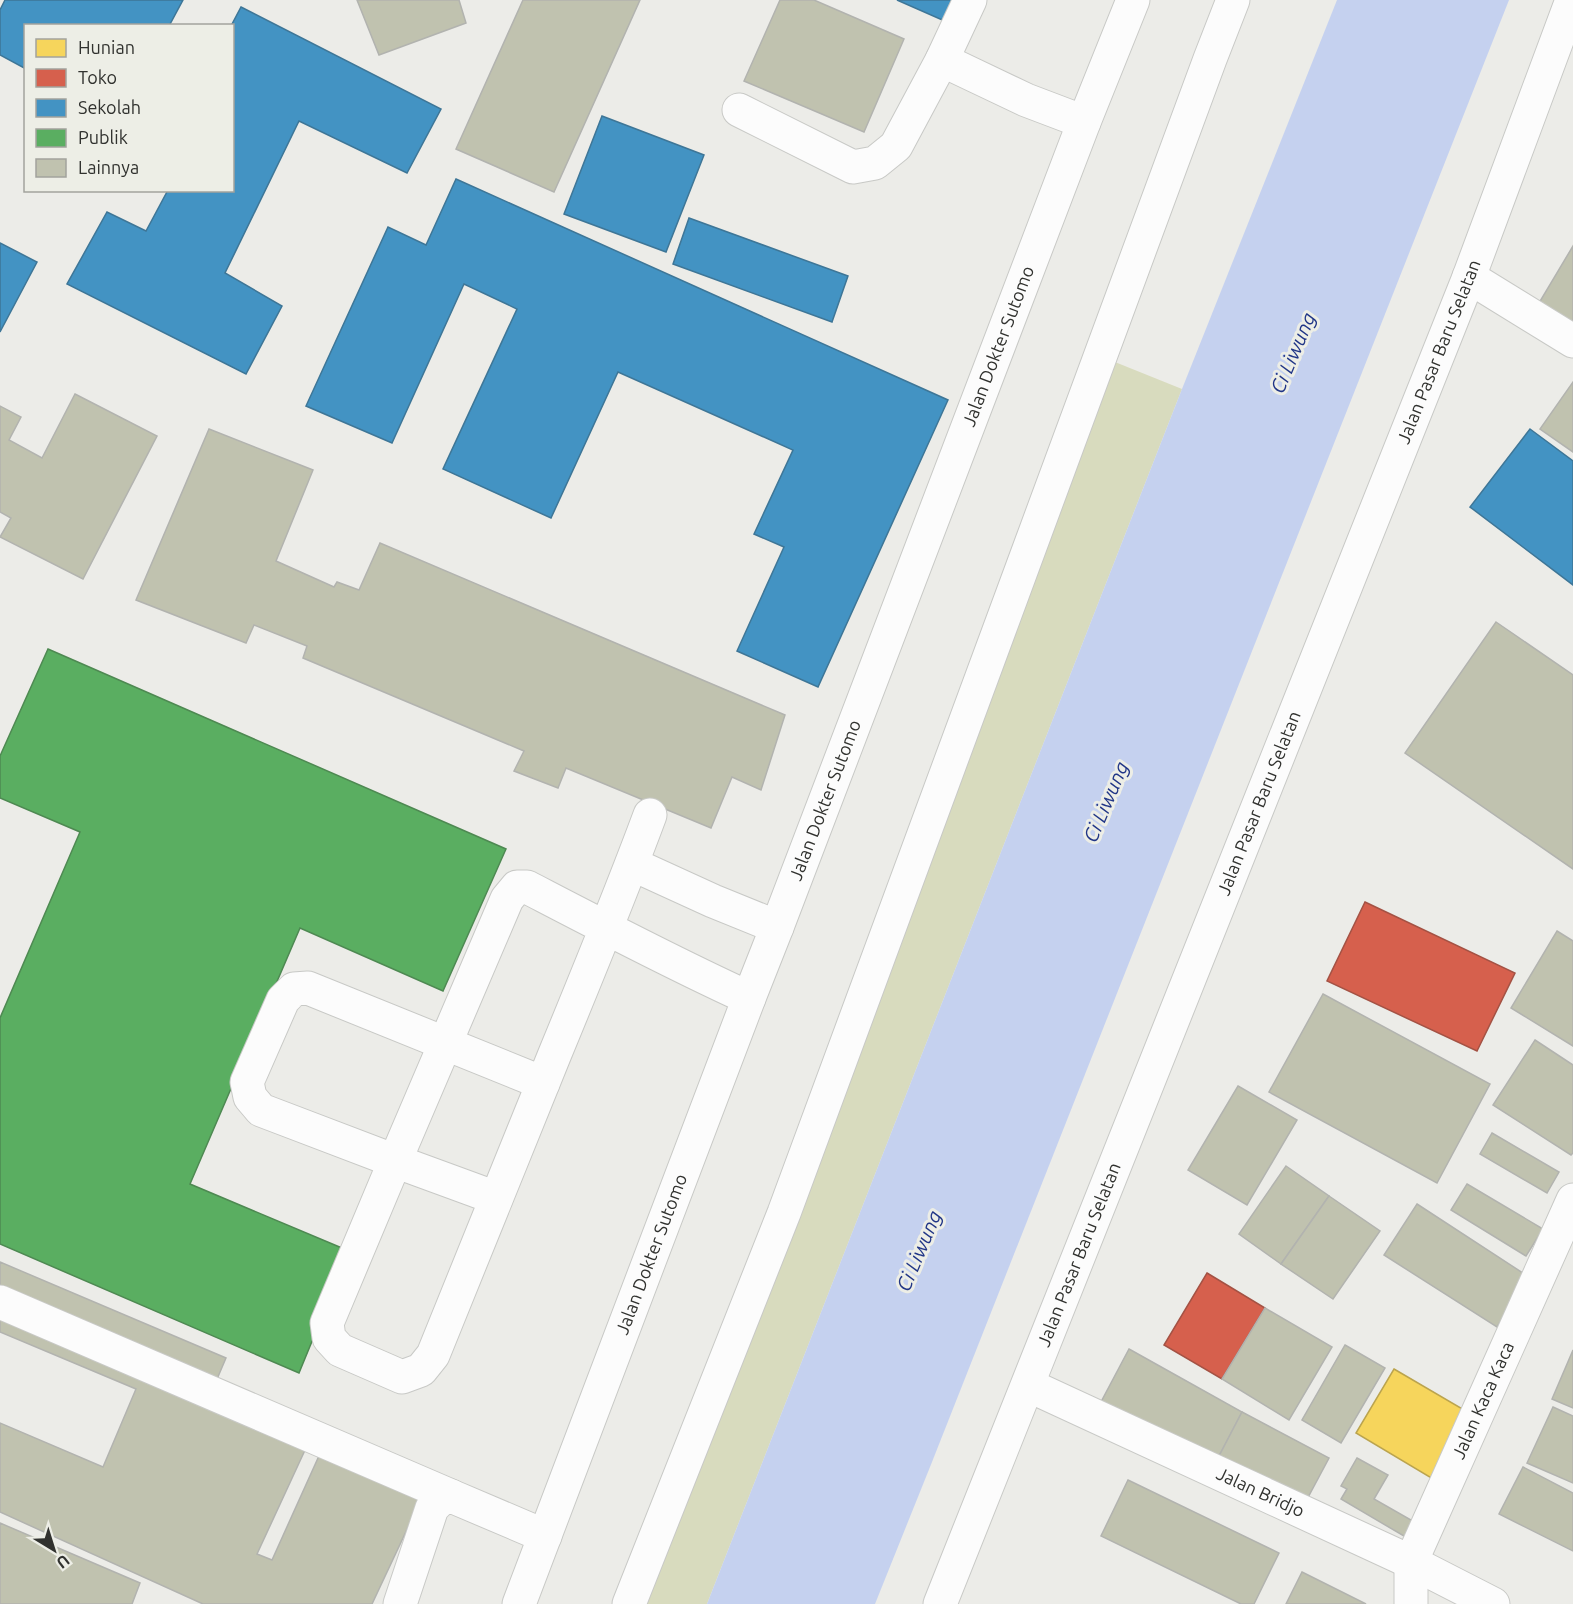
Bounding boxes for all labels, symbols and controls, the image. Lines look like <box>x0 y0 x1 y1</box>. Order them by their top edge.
legend <box>24 24 234 192</box>
text: Hunian <box>78 37 135 57</box>
text: Toko <box>78 67 117 87</box>
text: Sekolah <box>78 97 141 117</box>
text: Publik <box>78 127 128 147</box>
text: Lainnya <box>78 157 139 177</box>
street label: Jalan Pasar Baru Selatan <box>1393 257 1484 446</box>
street label: Jalan Dokter Sutomo <box>958 263 1037 429</box>
water label: Ci Liwung <box>1265 309 1320 397</box>
street label: Jalan Pasar Baru Selatan <box>1213 708 1304 898</box>
street label: Jalan Dokter Sutomo <box>785 717 864 883</box>
water label: Ci Liwung <box>1078 758 1133 846</box>
street label: Jalan Pasar Baru Selatan <box>1033 1159 1124 1349</box>
street label: Jalan Dokter Sutomo <box>611 1171 690 1337</box>
water label: Ci Liwung <box>891 1207 946 1295</box>
street label: Jalan Kaca Kaca <box>1447 1338 1517 1462</box>
street label: Jalan Bridjo <box>1214 1463 1308 1520</box>
north arrow <box>24 1520 84 1580</box>
text: U <box>53 1551 73 1572</box>

